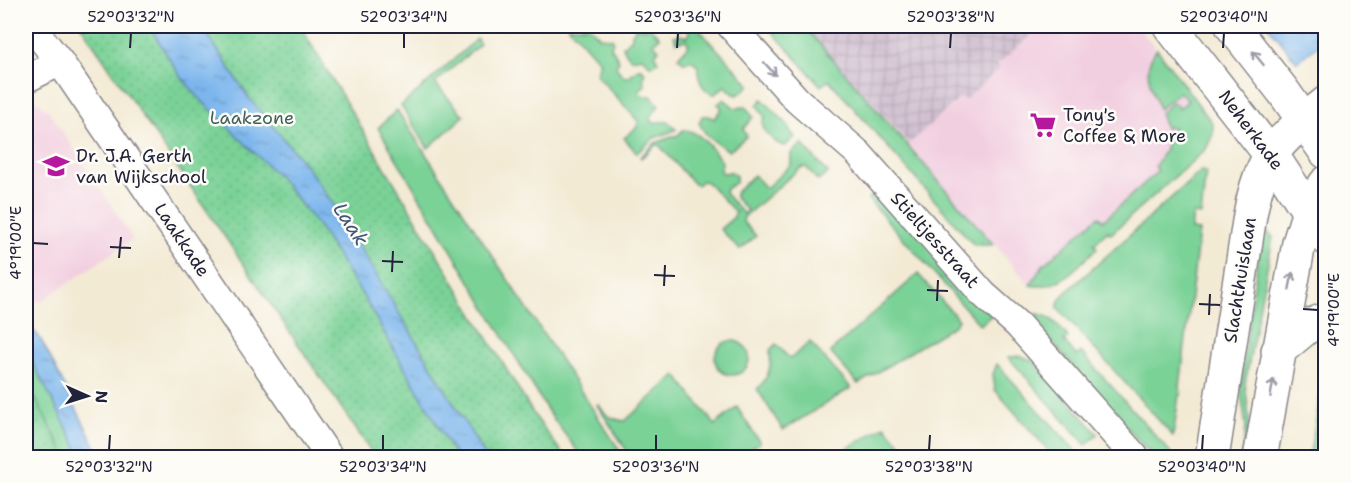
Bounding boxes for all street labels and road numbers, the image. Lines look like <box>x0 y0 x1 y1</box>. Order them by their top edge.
street label: Neherkade <box>1213 85 1289 175</box>
street label: Stieltjesstraat <box>885 187 985 293</box>
street label: Laakkade <box>149 198 215 282</box>
street label: Slachthuislaan <box>1218 215 1262 345</box>

